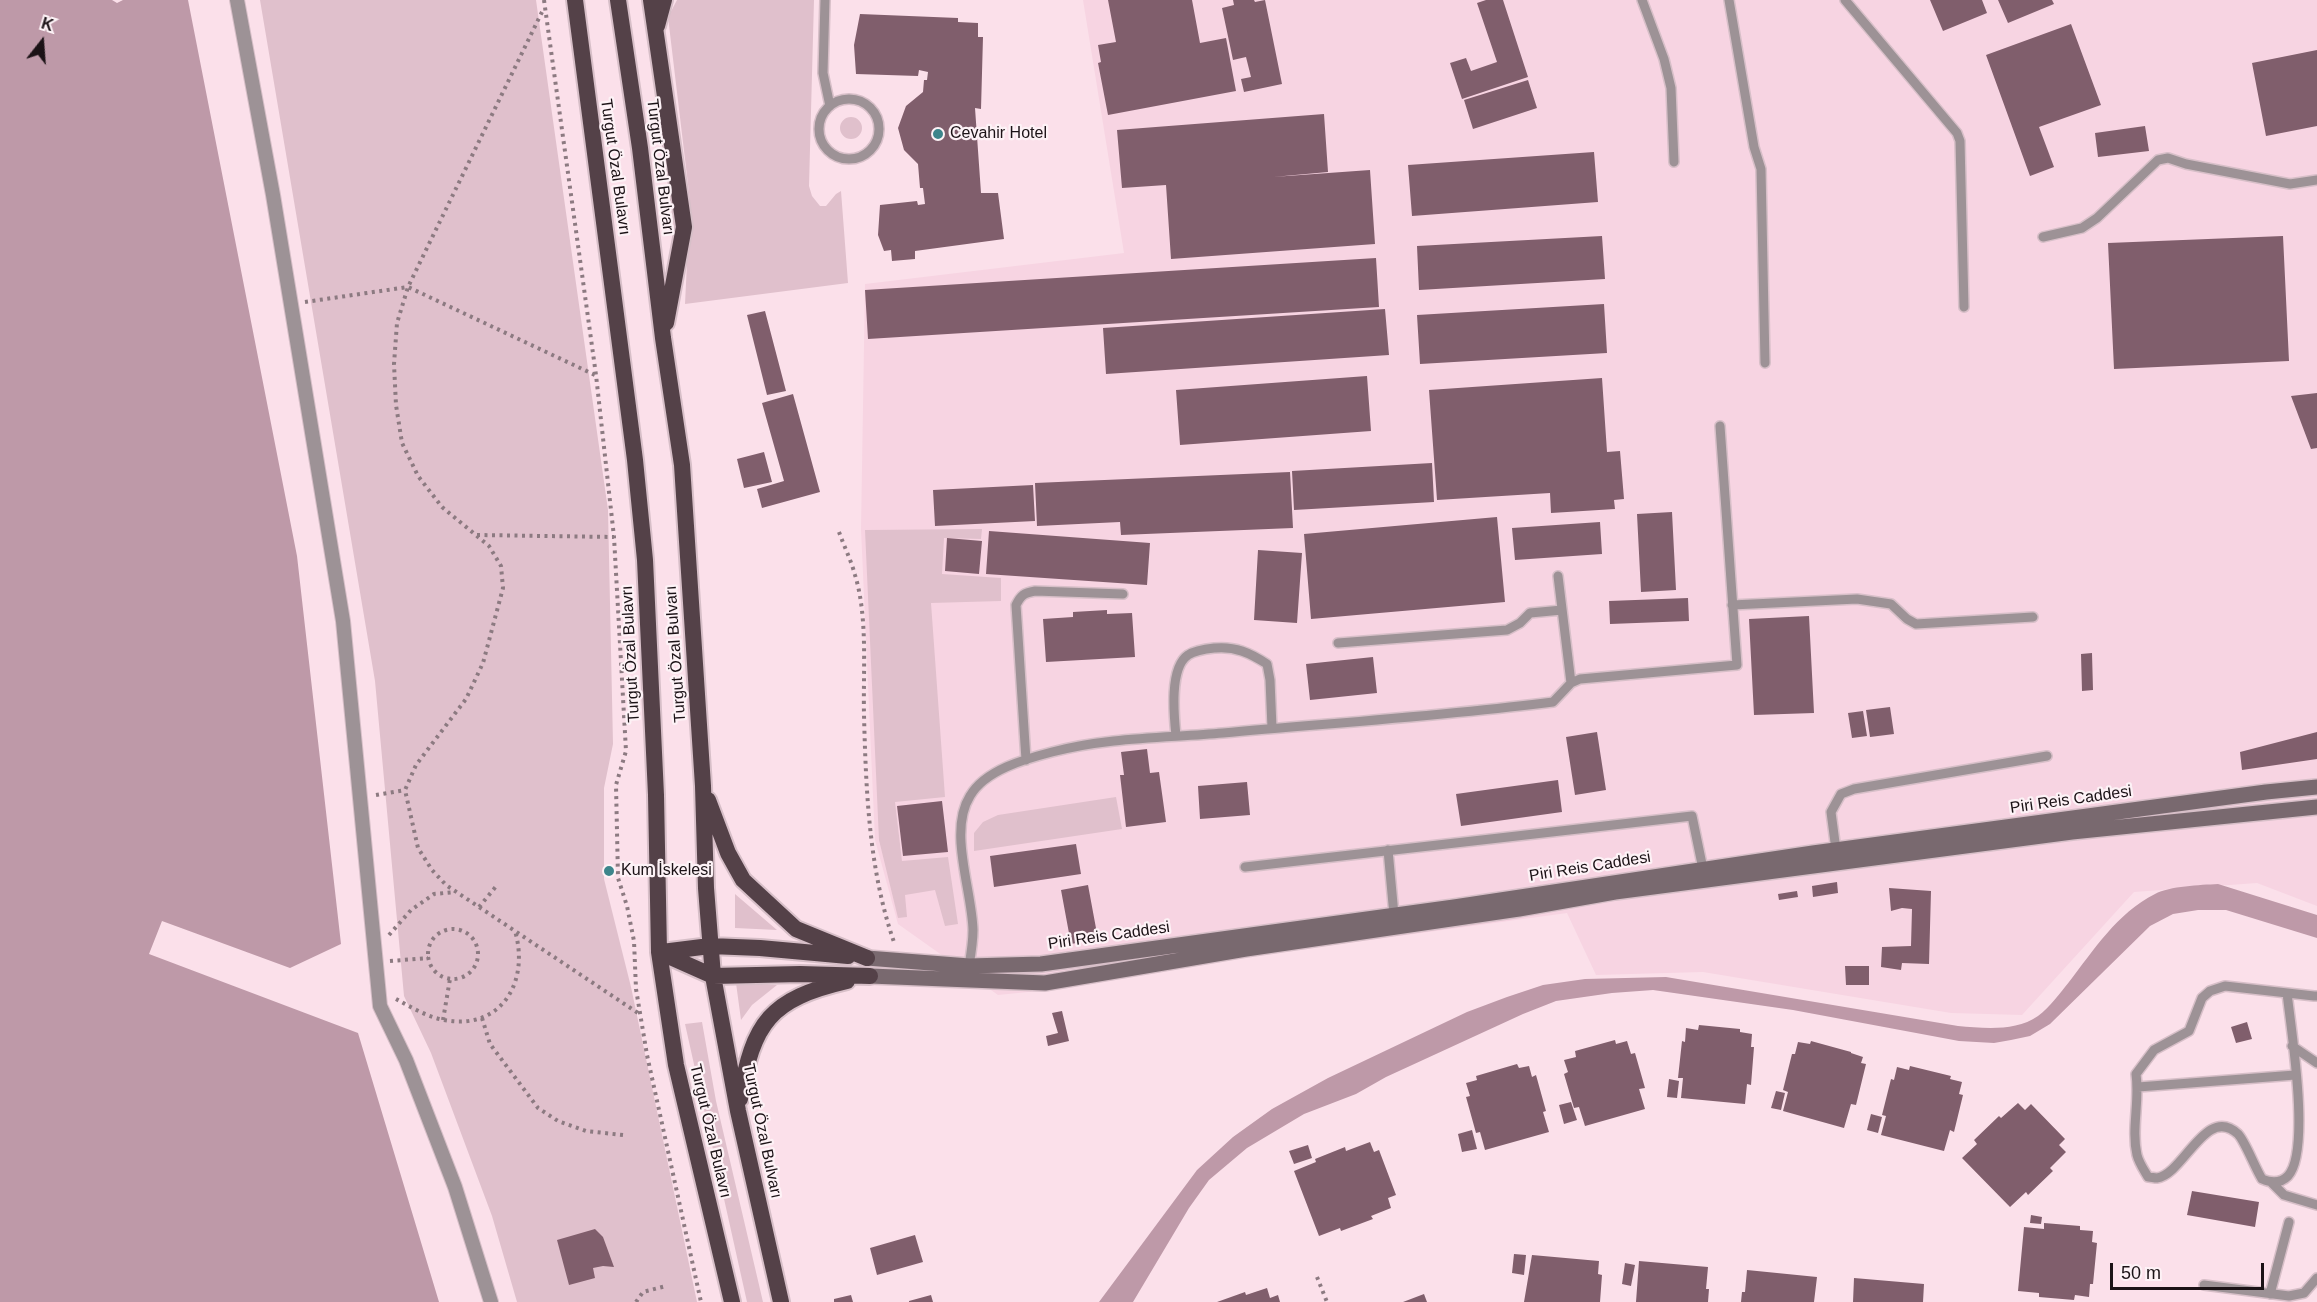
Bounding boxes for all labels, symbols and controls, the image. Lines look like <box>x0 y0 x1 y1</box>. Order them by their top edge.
north arrow <box>12 12 72 72</box>
text: K <box>39 14 55 34</box>
street label: Turgut Özal Bulavrı <box>596 98 634 236</box>
street label: Turgut Özal Bulvarı <box>642 98 678 236</box>
place label: Cevahir Hotel <box>950 124 1047 144</box>
marker: Cevahir Hotel <box>931 127 945 141</box>
street label: Turgut Özal Bulavrı <box>618 585 644 723</box>
street label: Turgut Özal Bulvarı <box>662 585 690 723</box>
street label: Piri Reis Caddesi <box>2009 782 2133 818</box>
street label: Piri Reis Caddesi <box>1528 848 1652 886</box>
place label: Kum İskelesi <box>621 861 712 881</box>
marker: Kum İskelesi <box>602 864 616 878</box>
street label: Piri Reis Caddesi <box>1047 918 1171 954</box>
street label: Turgut Özal Bulavrı <box>685 1062 735 1200</box>
street label: Turgut Özal Bulvarı <box>738 1062 786 1200</box>
scale bar <box>2113 1251 2268 1289</box>
text: 50 m <box>2121 1263 2161 1283</box>

